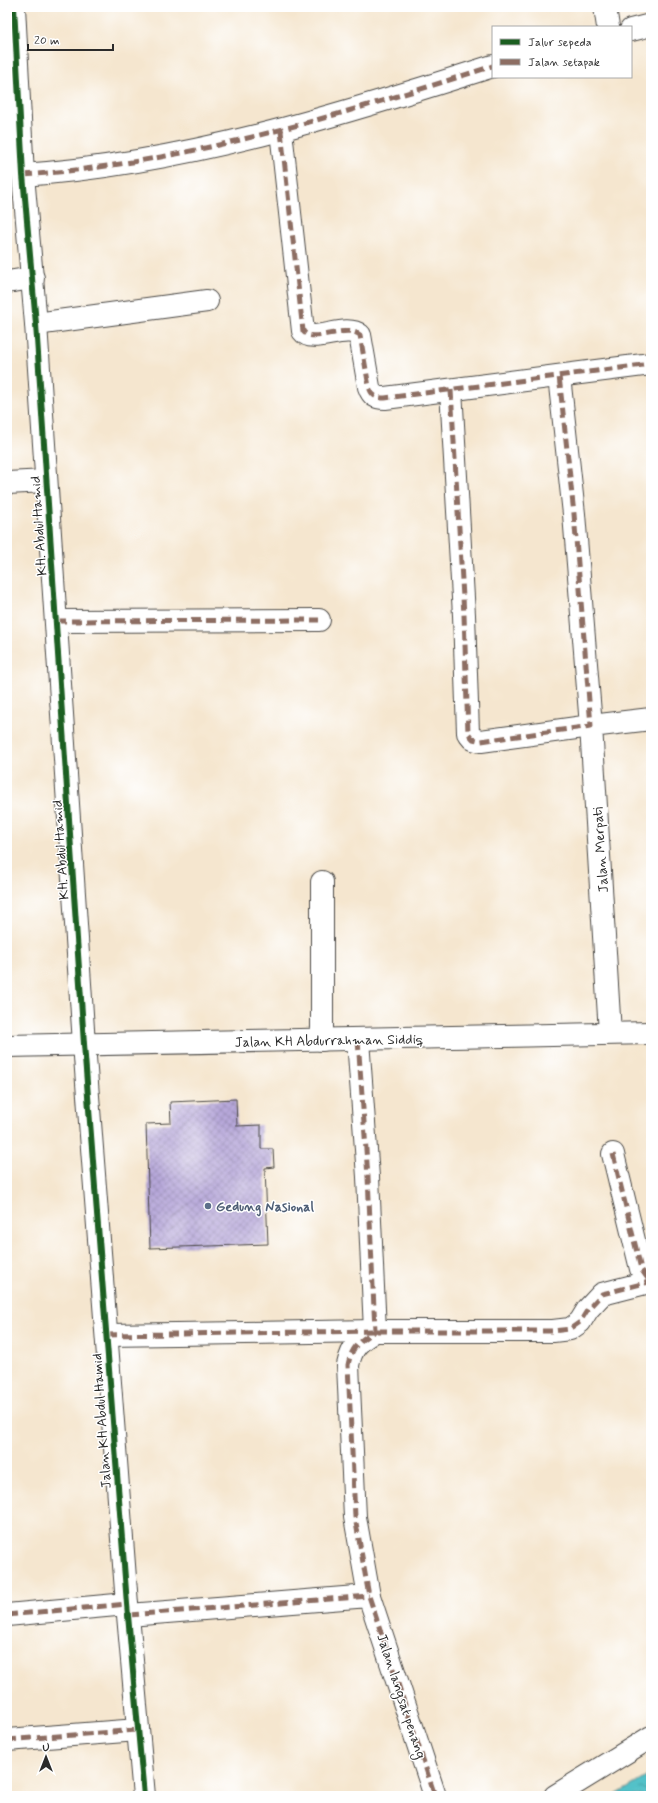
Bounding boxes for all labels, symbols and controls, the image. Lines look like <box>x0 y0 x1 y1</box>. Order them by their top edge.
scale bar <box>28 26 113 52</box>
legend <box>492 26 632 78</box>
text: 20 m <box>34 33 60 49</box>
text: Jalur sepeda <box>528 35 592 51</box>
text: Jalan setapak <box>528 55 600 71</box>
street label: KH. Abdul Hamid <box>27 475 51 576</box>
street label: KH. Abdul Hamid <box>49 799 73 900</box>
street label: Jalan Merpati <box>589 806 613 894</box>
street label: Jalan KH Abdurrahman Siddiq <box>234 1030 424 1052</box>
place label: Gedung Nasional <box>216 1198 314 1217</box>
marker: Gedung Nasional <box>203 1201 213 1211</box>
street label: Jalan KH Abdul Hamid <box>88 1353 116 1489</box>
street label: Jalan langsat penang <box>371 1631 430 1761</box>
north arrow <box>26 1737 66 1777</box>
text: U <box>42 1741 50 1755</box>

